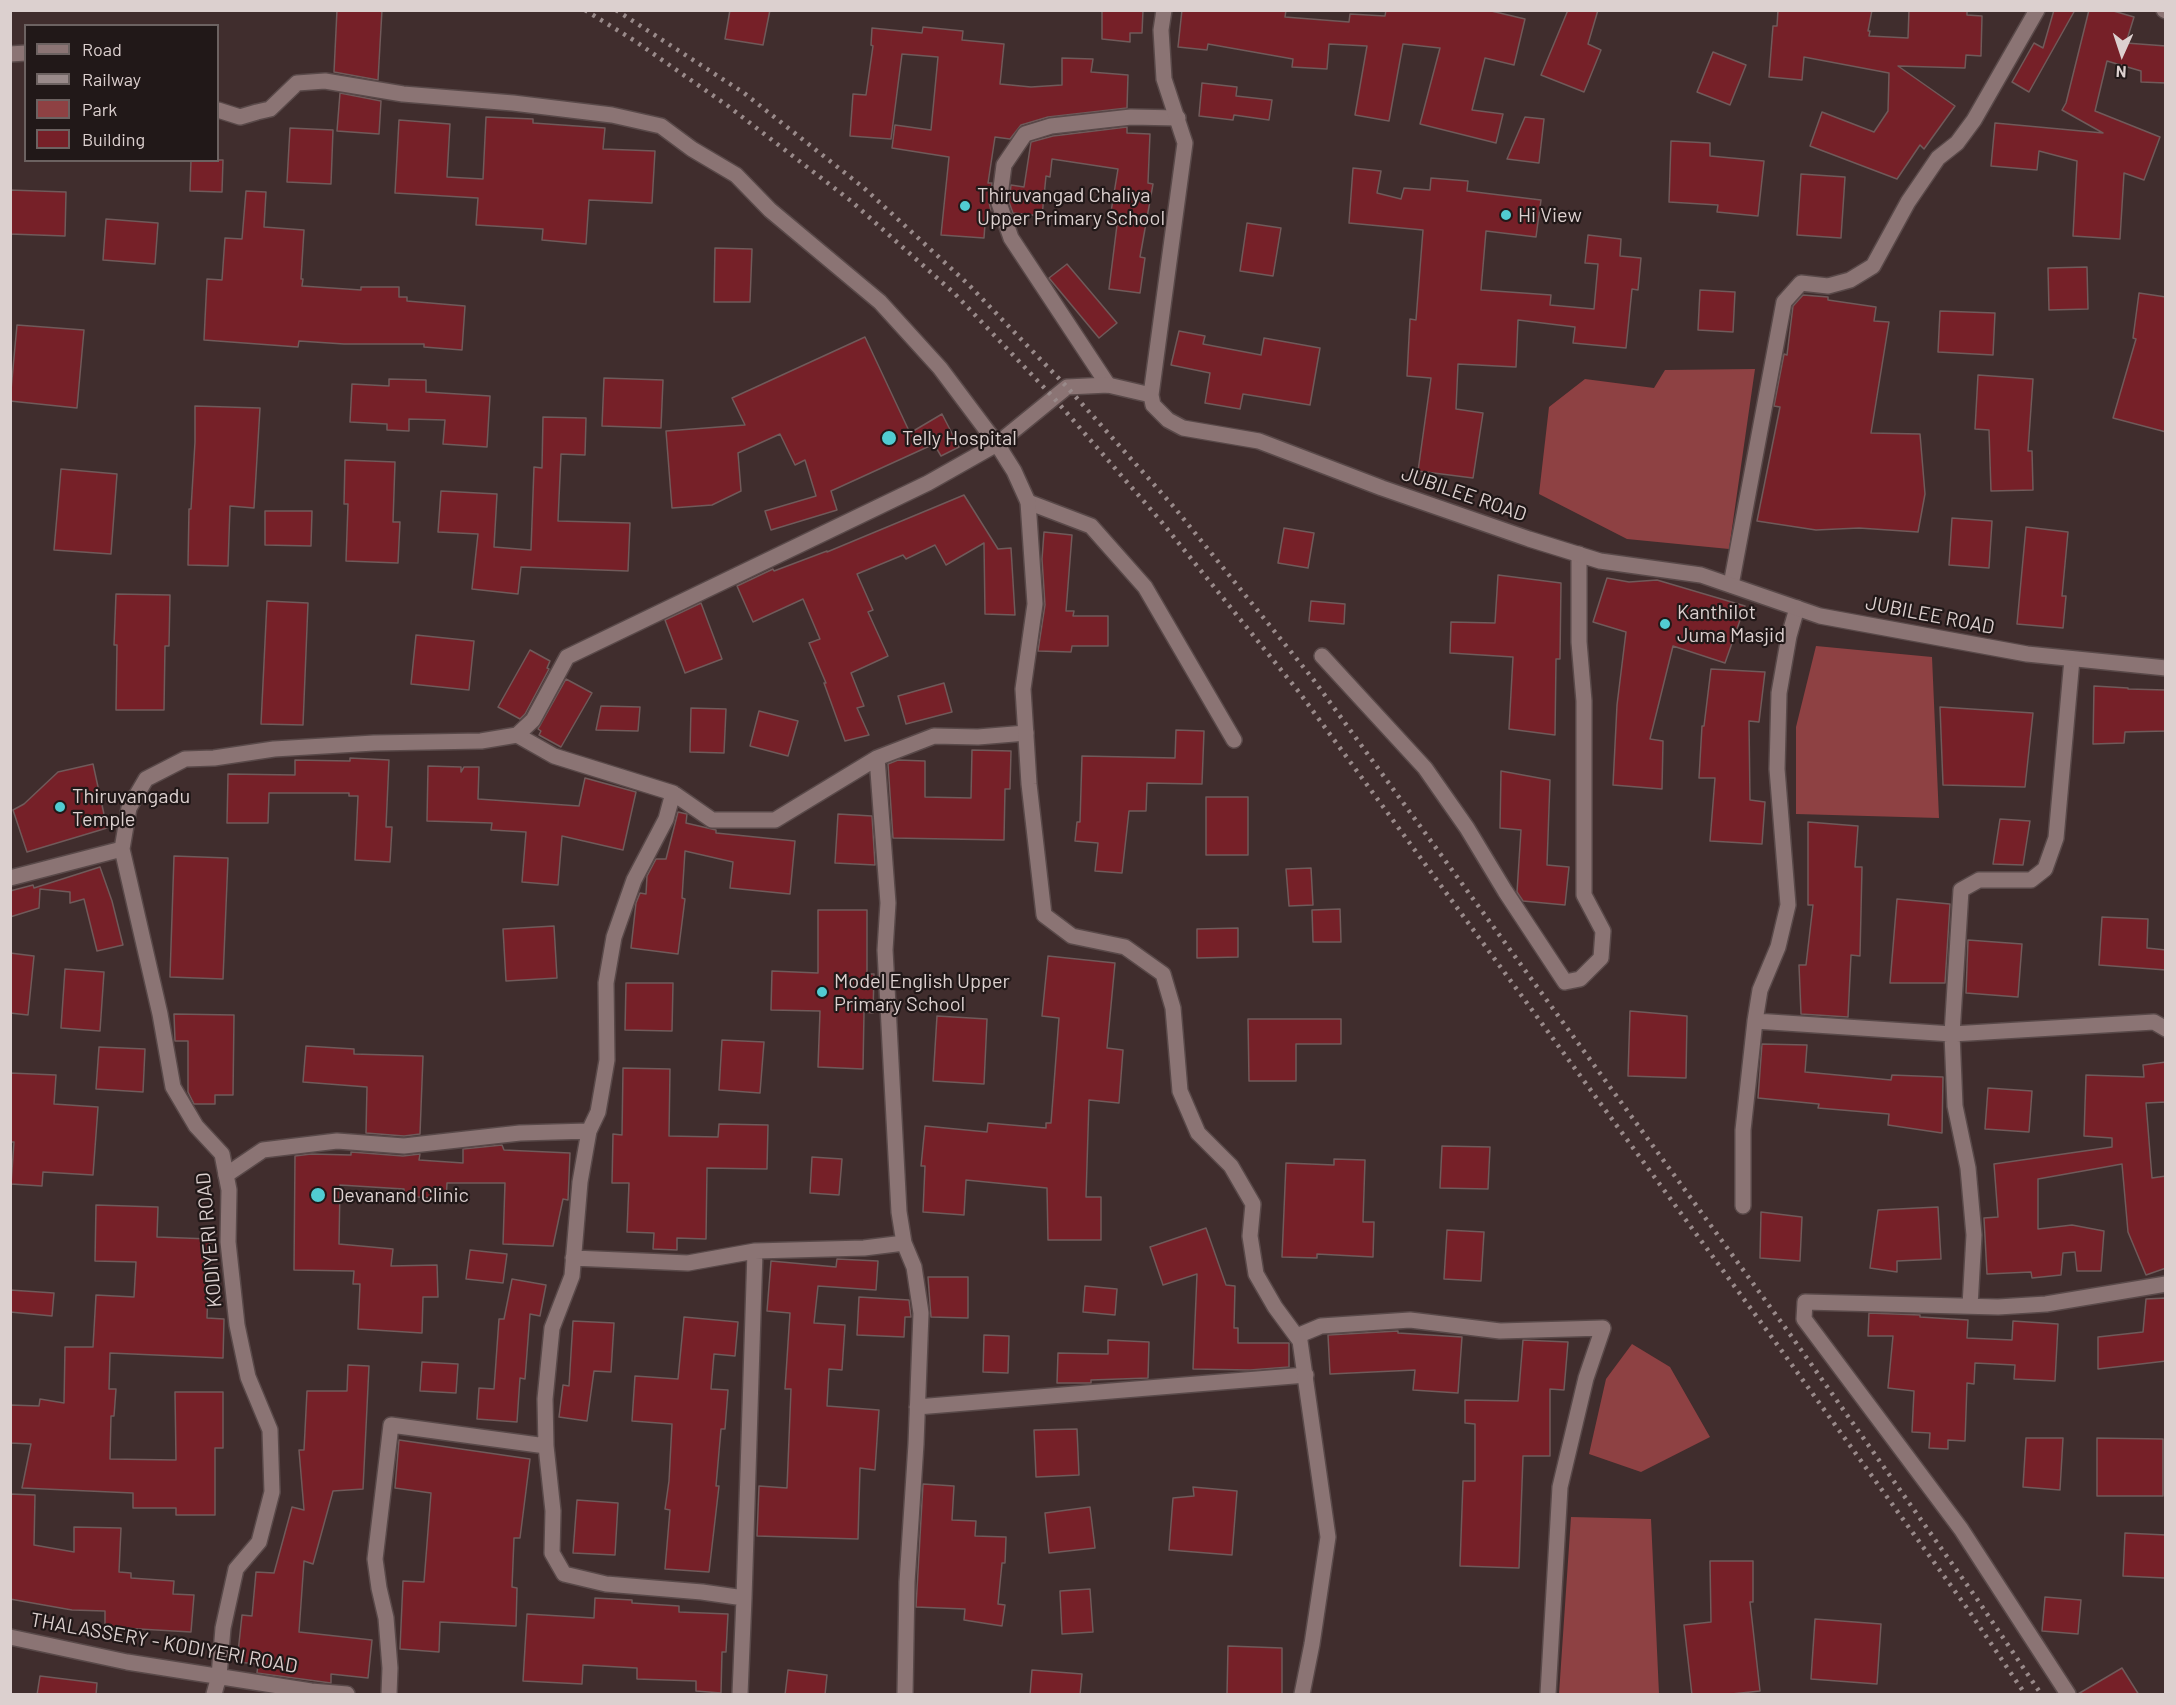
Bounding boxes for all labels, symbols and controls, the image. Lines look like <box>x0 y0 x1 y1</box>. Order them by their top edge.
legend <box>24 24 219 162</box>
north arrow <box>2092 24 2152 84</box>
text: Road <box>82 38 122 60</box>
text: N <box>2115 63 2127 82</box>
text: Railway <box>82 68 141 90</box>
text: Park <box>82 98 117 120</box>
text: Building <box>82 128 145 150</box>
place label: Thiruvangad Chaliya Upper Primary School <box>977 183 1165 230</box>
marker: Thiruvangad Chaliya Upper Primary School <box>958 199 972 213</box>
place label: Hi View <box>1518 203 1582 227</box>
marker: Hi View <box>1499 208 1513 222</box>
place label: Telly Hospital <box>902 426 1017 450</box>
marker: Telly Hospital <box>880 429 898 447</box>
street label: JUBILEE ROAD <box>1398 461 1530 527</box>
street label: JUBILEE ROAD <box>1863 591 1997 639</box>
place label: Kanthilot Juma Masjid <box>1677 600 1785 647</box>
marker: Kanthilot Juma Masjid <box>1658 617 1672 631</box>
place label: Thiruvangadu Temple <box>72 784 190 831</box>
marker: Thiruvangadu Temple <box>53 800 67 814</box>
place label: Model English Upper Primary School <box>834 969 1010 1016</box>
marker: Model English Upper Primary School <box>815 985 829 999</box>
street label: KODIYERI ROAD <box>191 1171 227 1309</box>
place label: Devanand Clinic <box>332 1183 469 1207</box>
marker: Devanand Clinic <box>309 1186 327 1204</box>
street label: THALASSERY - KODIYERI ROAD <box>29 1608 299 1678</box>

